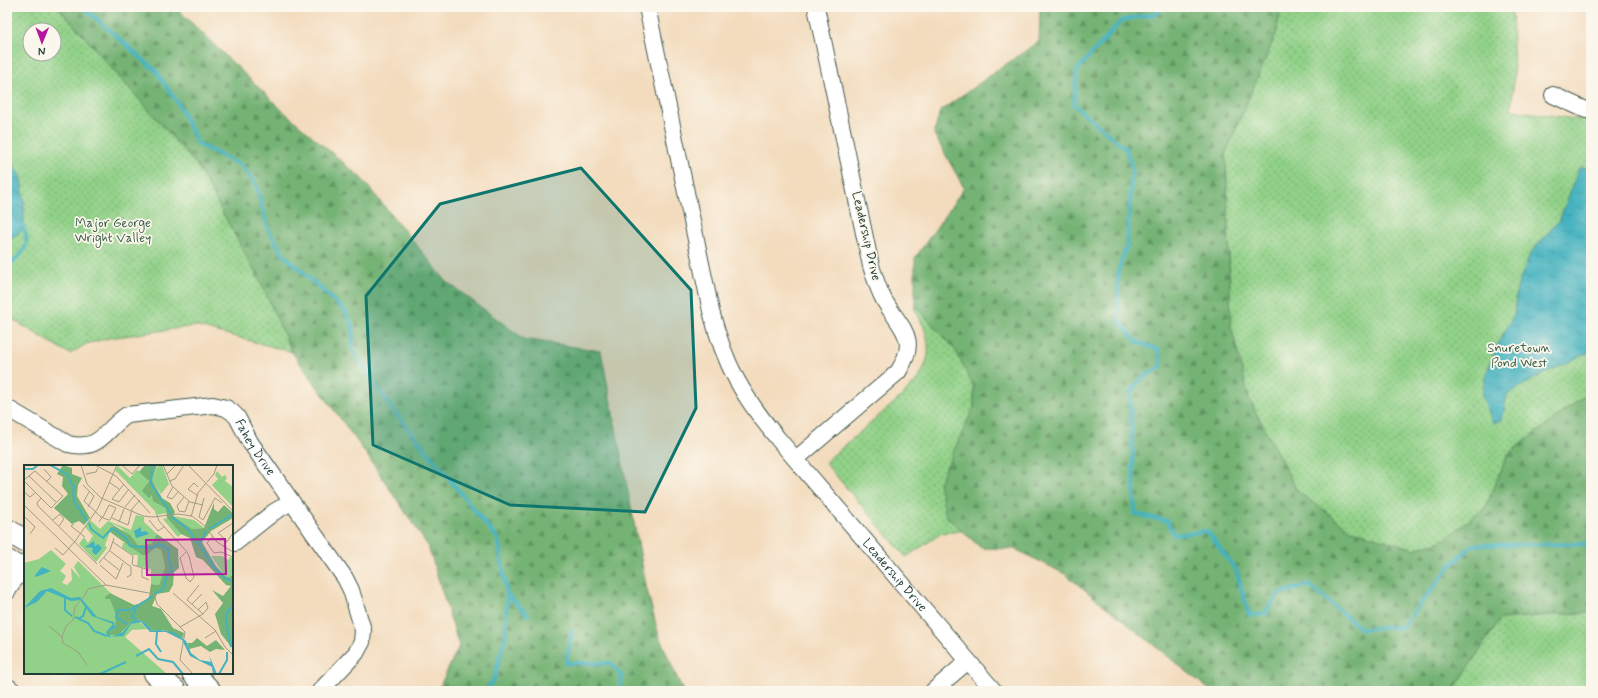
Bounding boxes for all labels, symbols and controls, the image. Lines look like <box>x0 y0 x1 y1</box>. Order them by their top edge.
north arrow <box>22 22 62 62</box>
text: N <box>38 44 46 58</box>
street label: Leadership Drive <box>847 190 885 283</box>
park label: Major George Wright Valley <box>75 215 151 248</box>
park label: Snuretown Pond West <box>1487 340 1551 372</box>
street label: Fahey Drive <box>231 416 279 479</box>
inset map <box>24 465 233 674</box>
street label: Leadership Drive <box>859 535 931 616</box>

